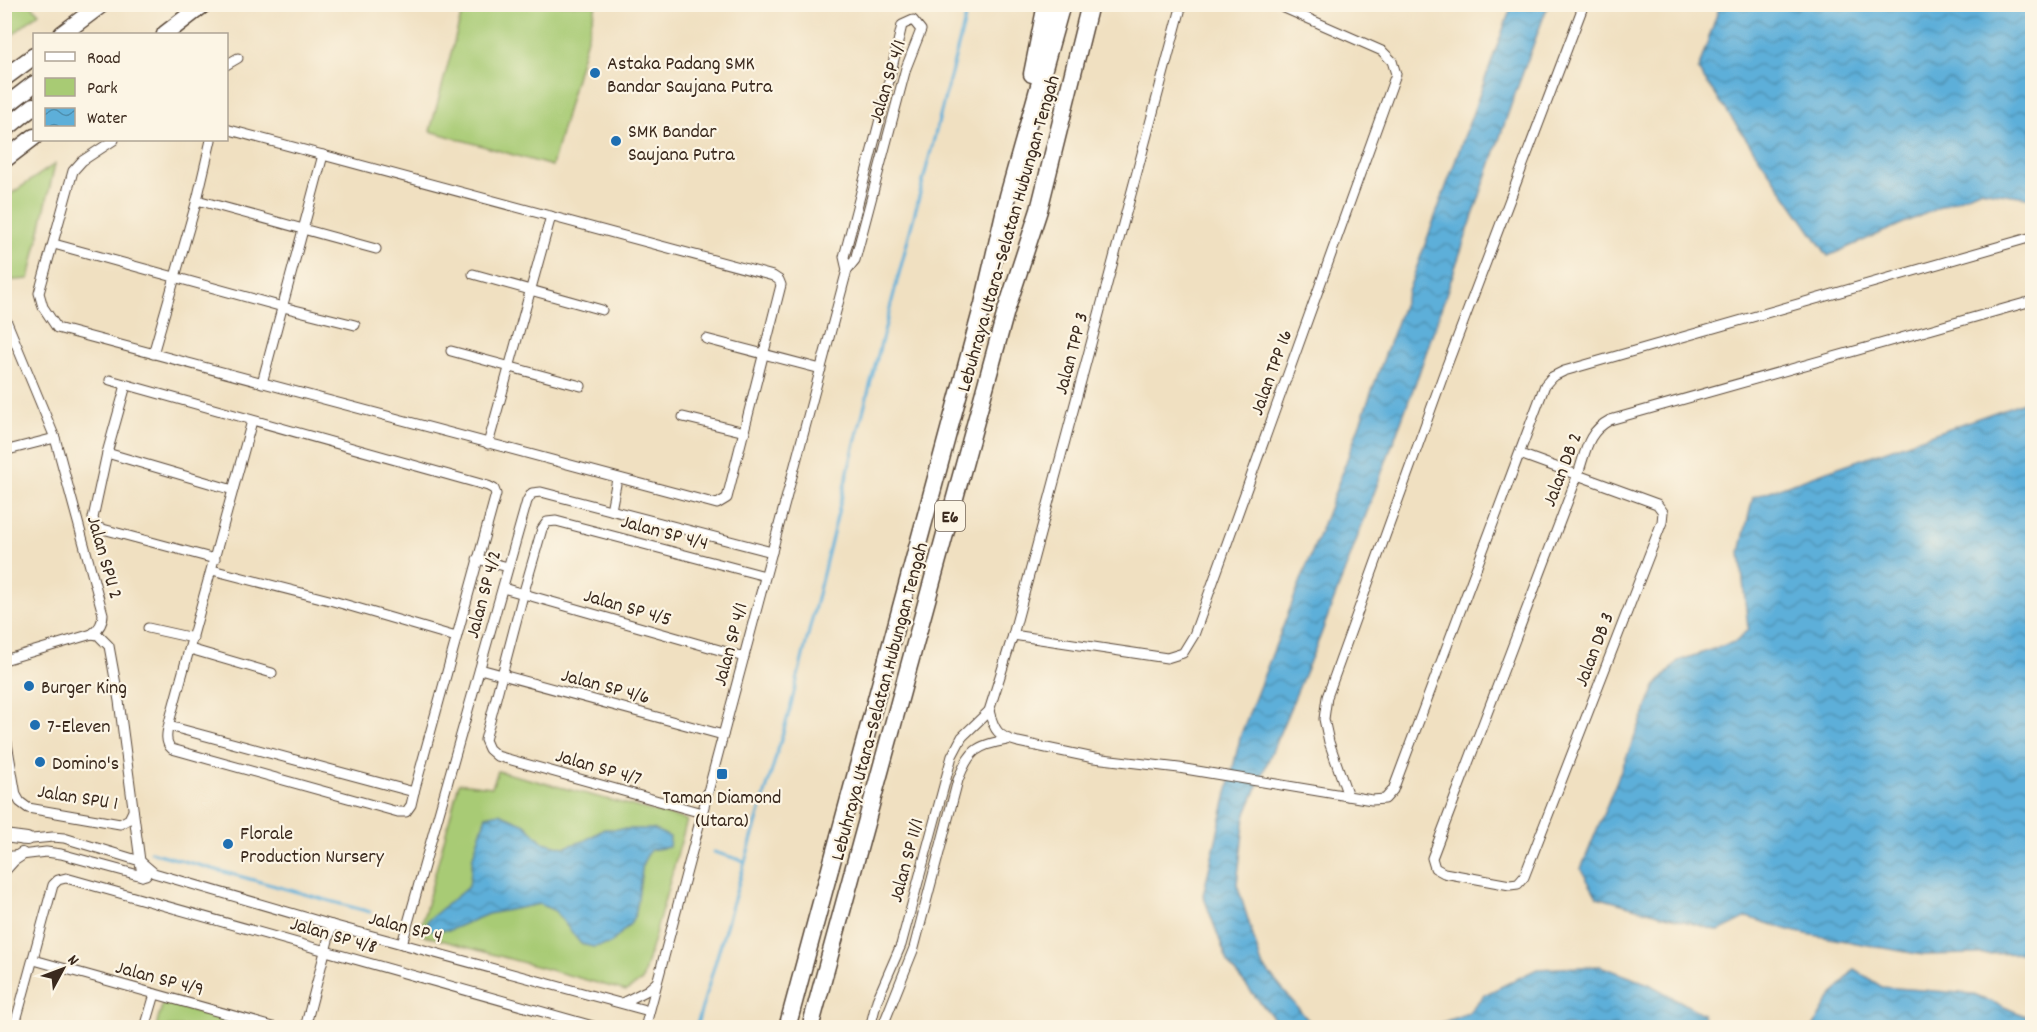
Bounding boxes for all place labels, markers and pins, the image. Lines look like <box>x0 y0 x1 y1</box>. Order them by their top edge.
place label: Astaka Padang SMK Bandar Saujana Putra <box>607 51 773 102</box>
marker: Astaka Padang SMK Bandar Saujana Putra <box>588 66 602 80</box>
place label: SMK Bandar Saujana Putra <box>628 119 735 170</box>
marker: SMK Bandar Saujana Putra <box>609 134 623 148</box>
place label: Burger King <box>41 675 127 703</box>
marker: Burger King <box>22 679 36 693</box>
place label: 7-Eleven <box>47 714 111 742</box>
marker: 7-Eleven <box>28 718 42 732</box>
place label: Domino's <box>52 751 119 779</box>
marker: Domino's <box>33 755 47 769</box>
marker: Taman Diamond (Utara) <box>715 767 729 781</box>
place label: Taman Diamond (Utara) <box>663 785 781 836</box>
place label: Florale Production Nursery <box>240 821 385 872</box>
marker: Florale Production Nursery <box>221 837 235 851</box>

